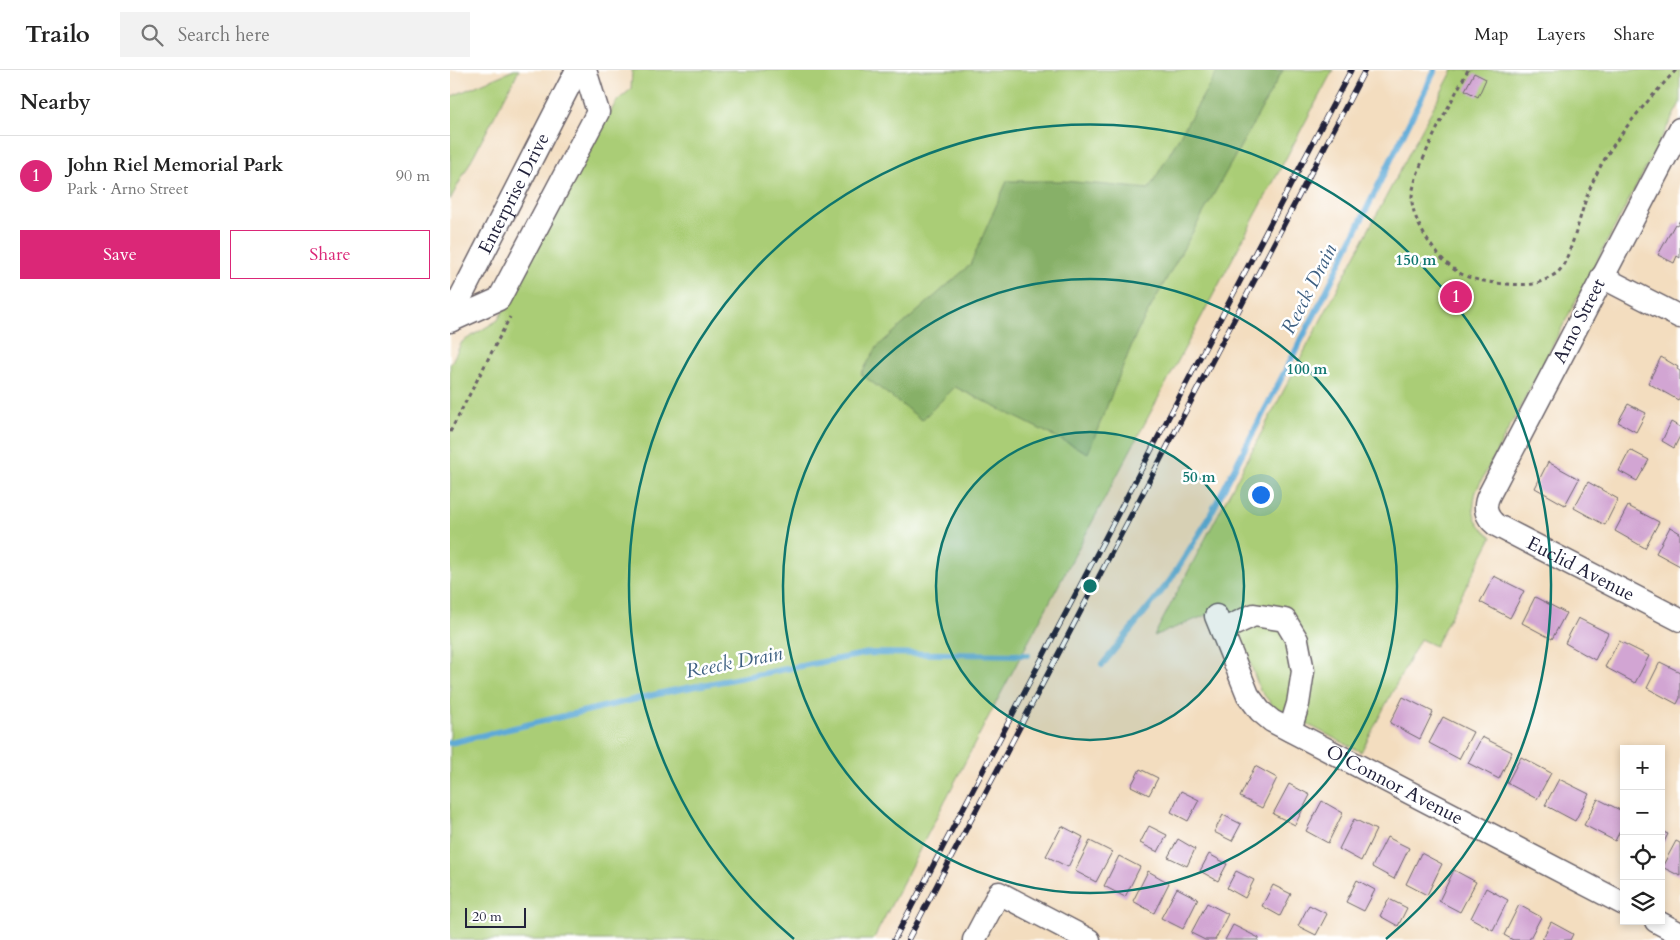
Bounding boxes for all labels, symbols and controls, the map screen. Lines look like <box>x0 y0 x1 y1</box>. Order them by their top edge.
search box <box>120 12 470 57</box>
text: Trailo <box>25 18 90 51</box>
icon: search <box>138 21 166 49</box>
text: Search here <box>178 22 270 48</box>
text: Map <box>1474 22 1509 47</box>
text: Layers <box>1537 22 1586 47</box>
text: Share <box>1614 22 1655 47</box>
text: Nearby <box>20 88 91 117</box>
street label: Enterprise Drive <box>472 128 556 258</box>
text: John Riel Memorial Park <box>67 152 283 178</box>
text: 1 <box>32 165 40 187</box>
text: 90 m <box>396 165 430 187</box>
text: Park · Arno Street <box>67 178 188 200</box>
button: Save <box>20 230 220 279</box>
button: Share <box>230 230 430 279</box>
water label: Reeck Drain <box>1275 239 1343 339</box>
text: 150 m <box>1396 250 1437 270</box>
street label: Arno Street <box>1546 274 1612 368</box>
pin: 1 <box>1440 278 1472 316</box>
text: 100 m <box>1287 359 1328 379</box>
text: 50 m <box>1182 467 1216 487</box>
your location <box>1248 482 1274 508</box>
street label: Euclid Avenue <box>1522 530 1639 607</box>
centre of rings <box>1081 577 1099 595</box>
water label: Reeck Drain <box>683 639 785 685</box>
street label: O'Connor Avenue <box>1321 738 1468 831</box>
map controls <box>1620 745 1665 925</box>
button: + <box>1620 745 1665 790</box>
button: − <box>1620 790 1665 835</box>
button: locate <box>1620 835 1665 880</box>
button: layers <box>1620 880 1665 925</box>
scale bar <box>465 905 526 928</box>
text: 20 m <box>472 907 502 926</box>

